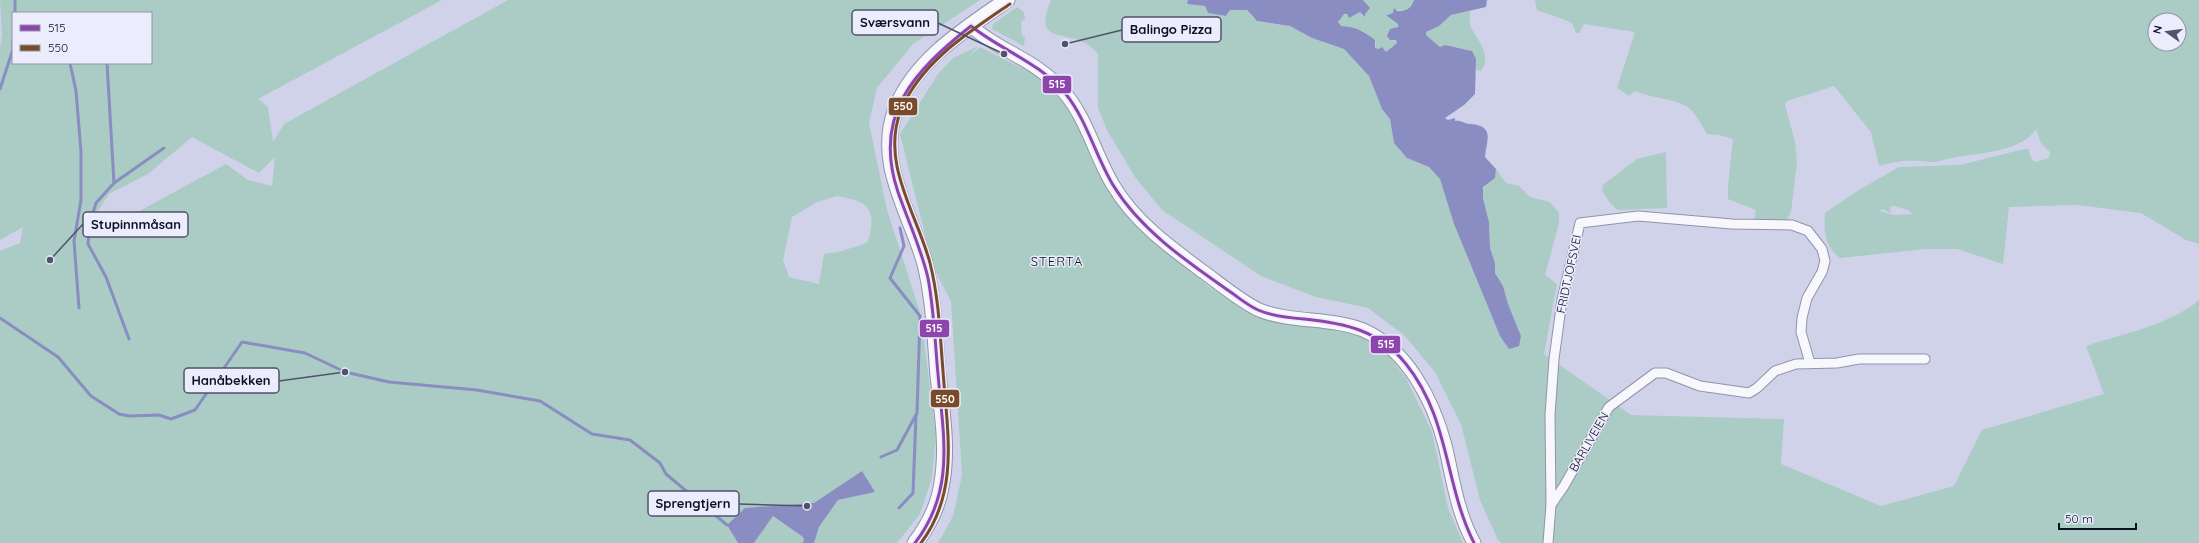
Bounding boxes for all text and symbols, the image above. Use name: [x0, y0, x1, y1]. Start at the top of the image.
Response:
callout: Sværsvann: [852, 10, 938, 35]
legend: [12, 12, 152, 64]
north arrow: [2147, 12, 2187, 52]
text: Sværsvann: [860, 14, 930, 30]
callout: Balingo Pizza: [1122, 17, 1221, 42]
text: 515: [48, 20, 66, 35]
text: Balingo Pizza: [1130, 21, 1212, 37]
text: N: [2150, 24, 2165, 35]
text: 550: [48, 40, 68, 55]
line badge: 515: [1042, 75, 1072, 94]
text: 515: [1049, 77, 1065, 91]
line badge: 550: [888, 97, 918, 116]
text: 550: [893, 99, 913, 113]
callout: Stupinnmåsan: [83, 212, 188, 237]
text: Stupinnmåsan: [91, 216, 181, 232]
street label: FRIDTJOFSVEI: [1553, 233, 1584, 315]
district label: STERTA: [1031, 253, 1083, 269]
line badge: 515: [919, 319, 950, 338]
text: 515: [926, 321, 942, 335]
line badge: 515: [1370, 335, 1401, 354]
text: 515: [1378, 337, 1394, 351]
callout: Hanåbekken: [184, 368, 279, 393]
text: Hanåbekken: [191, 372, 271, 388]
line badge: 550: [930, 389, 960, 408]
text: 550: [935, 392, 955, 406]
street label: BARLIVEIEN: [1565, 409, 1612, 474]
callout: Sprengtjern: [648, 491, 739, 516]
text: Sprengtjern: [656, 495, 730, 511]
scale bar: [2059, 505, 2136, 531]
text: 50 m: [2065, 511, 2093, 526]

